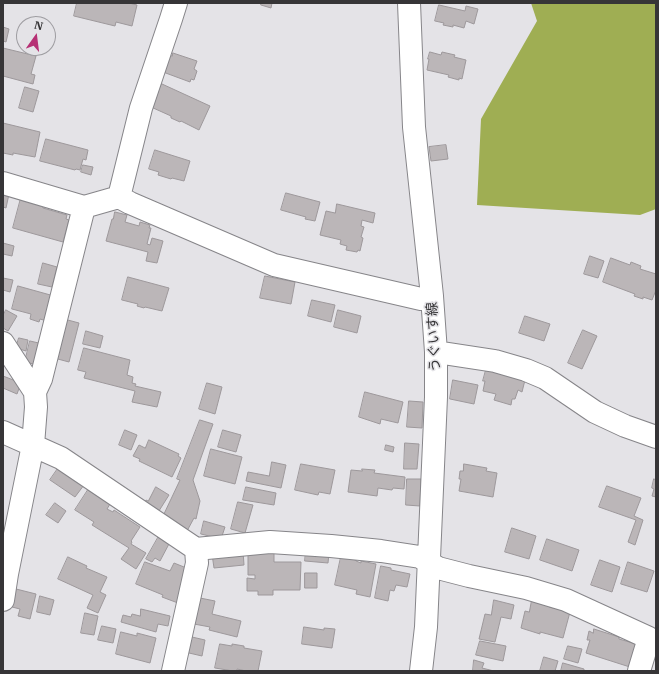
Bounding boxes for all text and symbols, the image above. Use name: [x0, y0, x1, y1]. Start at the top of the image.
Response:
north arrow: [16, 16, 56, 56]
text: N: [33, 17, 45, 33]
street label: うぐいす線: [424, 302, 444, 372]

